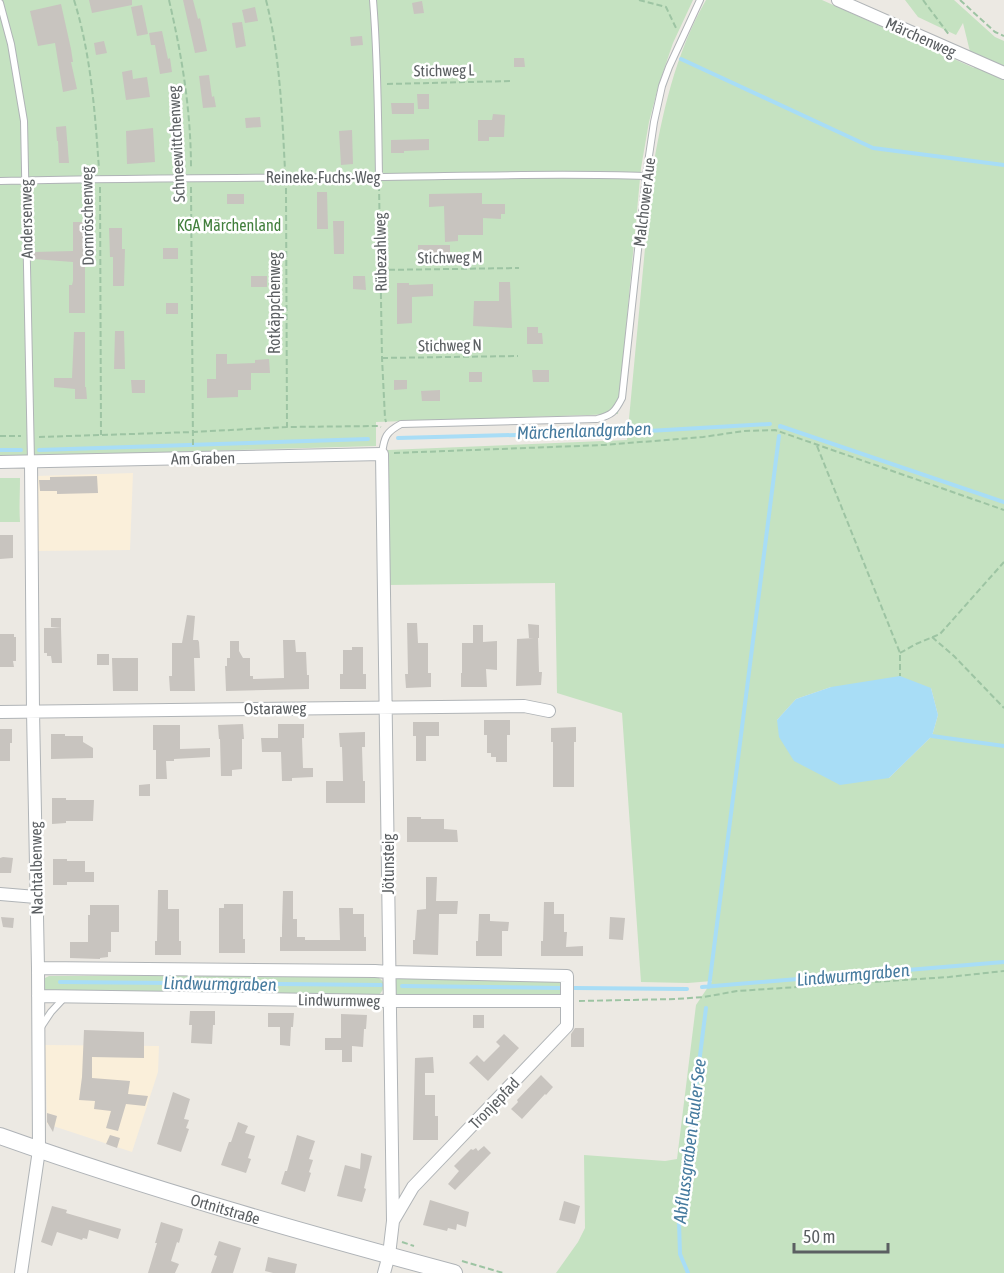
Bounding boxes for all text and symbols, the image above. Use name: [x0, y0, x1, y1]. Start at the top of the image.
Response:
street label: Märchenweg: [883, 14, 959, 61]
street label: Stichweg L: [414, 60, 475, 81]
street label: Schneewittchenweg: [164, 85, 189, 203]
street label: Malchower Aue: [630, 156, 658, 248]
street label: Dornröschenweg: [77, 166, 98, 266]
street label: Reineke-Fuchs-Weg: [266, 168, 380, 187]
street label: Andersenweg: [16, 179, 37, 259]
street label: Rübezahlweg: [370, 212, 391, 292]
park label: KGA Märchenland: [177, 216, 281, 234]
street label: Stichweg M: [417, 247, 483, 268]
street label: Rotkäppchenweg: [265, 252, 284, 354]
street label: Stichweg N: [418, 335, 482, 356]
water label: Märchenlandgraben: [516, 418, 652, 443]
street label: Am Graben: [171, 448, 235, 468]
street label: Ostaraweg: [244, 698, 306, 719]
street label: Nachtalbenweg: [26, 821, 47, 915]
street label: Jötunsteig: [379, 834, 398, 894]
water label: Lindwurmgraben: [796, 959, 910, 990]
water label: Lindwurmgraben: [163, 972, 277, 995]
street label: Lindwurmweg: [298, 990, 380, 1011]
water label: Abflussgraben Fauler See: [669, 1057, 710, 1226]
street label: Tronjepfad: [465, 1074, 523, 1133]
street label: Ortnitstraße: [189, 1190, 262, 1228]
scale bar: [794, 1216, 888, 1254]
text: 50 m: [803, 1226, 835, 1247]

